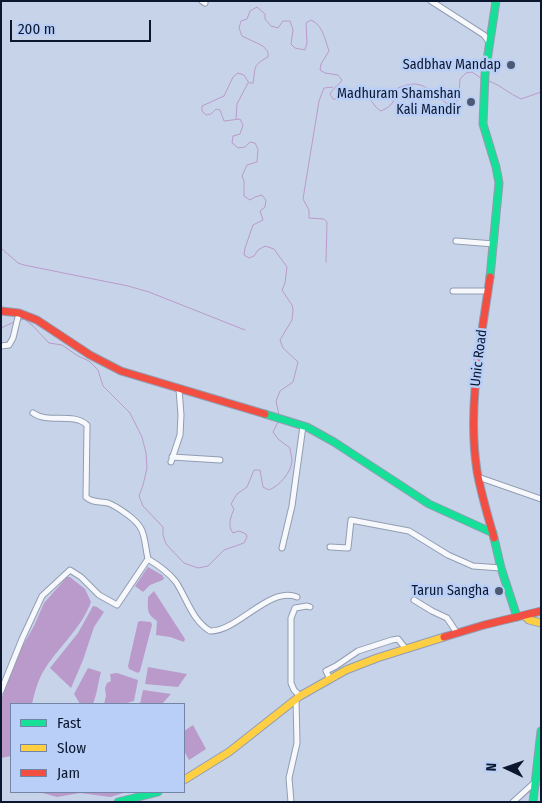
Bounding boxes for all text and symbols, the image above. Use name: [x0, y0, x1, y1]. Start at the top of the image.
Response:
scale bar: [12, 10, 154, 42]
text: 200 m: [18, 20, 55, 38]
place label: Sadbhav Mandap: [403, 57, 501, 73]
marker: Sadbhav Mandap: [505, 59, 517, 71]
place label: Madhuram Shamshan Kali Mandir: [337, 86, 461, 118]
marker: Madhuram Shamshan Kali Mandir: [465, 96, 477, 108]
street label: Unic Road: [467, 328, 491, 388]
place label: Tarun Sangha: [411, 583, 489, 599]
marker: Tarun Sangha: [493, 585, 505, 597]
legend: [10, 703, 185, 793]
text: Fast: [57, 714, 81, 732]
text: Slow: [57, 739, 86, 757]
north arrow: [482, 743, 532, 793]
text: N: [483, 763, 500, 772]
text: Jam: [57, 764, 80, 782]

